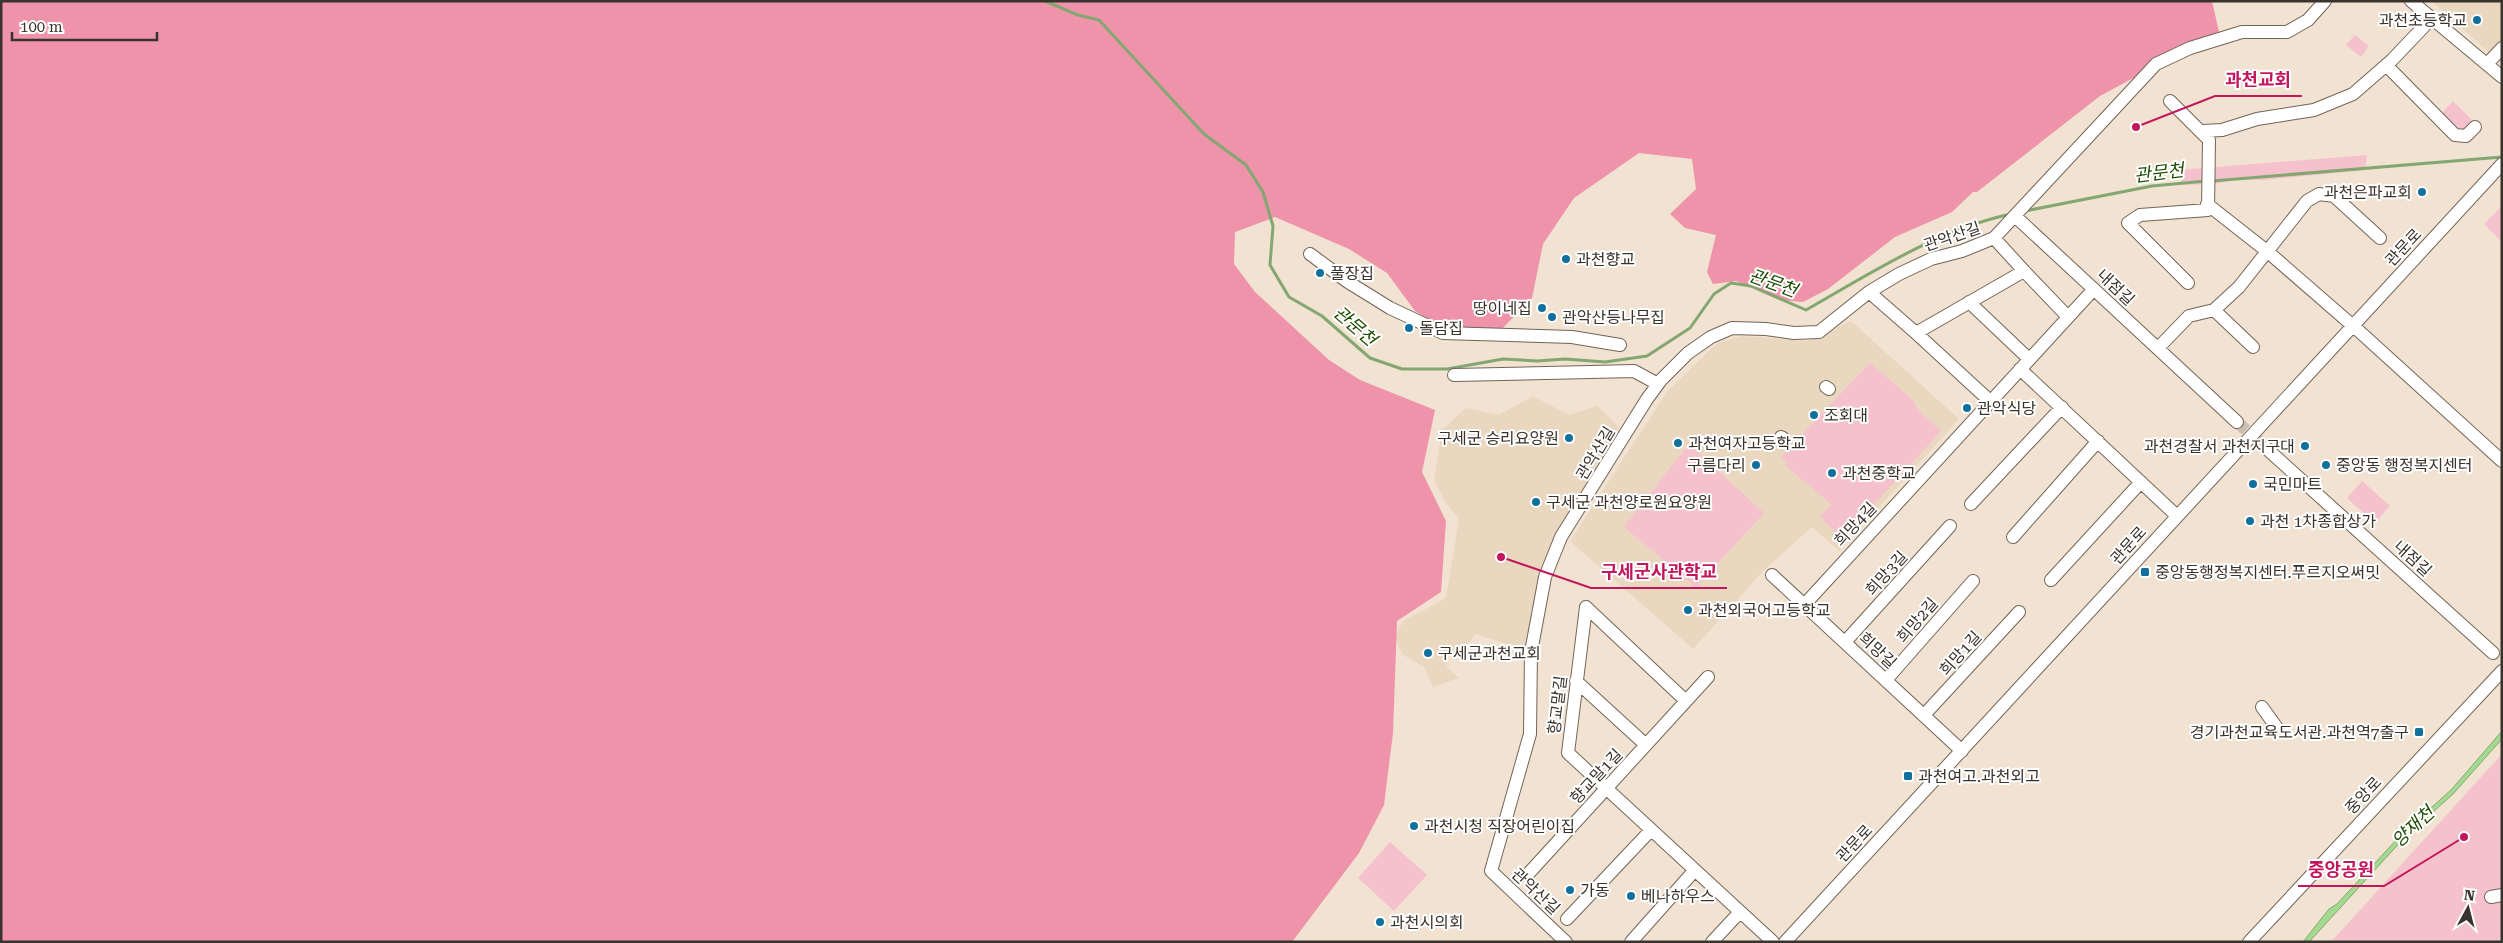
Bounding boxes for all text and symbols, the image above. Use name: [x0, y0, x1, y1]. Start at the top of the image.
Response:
scale bar: [12, 10, 158, 42]
place label: 과천초등학교: [2379, 11, 2467, 30]
marker: 과천초등학교: [2471, 14, 2483, 26]
text: 100 m: [20, 18, 63, 36]
callout: 과천교회: [2215, 63, 2302, 96]
text: 과천교회: [2225, 69, 2291, 90]
water label: 관문천: [2133, 159, 2187, 186]
place label: 과천은파교회: [2324, 183, 2412, 202]
marker: 과천은파교회: [2416, 186, 2428, 198]
street label: 관악산길: [1921, 218, 1983, 255]
street label: 관문로: [2381, 225, 2426, 270]
place label: 과천향교: [1576, 250, 1635, 269]
marker: 과천향교: [1560, 253, 1572, 265]
place label: 풀장집: [1330, 264, 1374, 283]
water label: 관문천: [1746, 264, 1802, 302]
street label: 내점길: [2093, 265, 2138, 309]
marker: 풀장집: [1314, 267, 1326, 279]
place label: 땅이네집: [1473, 299, 1532, 318]
water label: 관문천: [1330, 301, 1383, 351]
marker: 땅이네집: [1536, 302, 1548, 314]
place label: 관악산등나무집: [1562, 308, 1665, 327]
marker: 관악산등나무집: [1546, 311, 1558, 323]
place label: 돌담집: [1419, 319, 1463, 338]
marker: 돌담집: [1403, 322, 1415, 334]
place label: 관악식당: [1977, 399, 2036, 418]
marker: 관악식당: [1961, 402, 1973, 414]
place label: 조회대: [1824, 406, 1868, 425]
marker: 조회대: [1808, 409, 1820, 421]
street label: 관악산길: [1572, 423, 1619, 483]
place label: 구세군 승리요양원: [1437, 429, 1559, 448]
marker: 구세군 승리요양원: [1563, 432, 1575, 444]
place label: 과천여자고등학교: [1688, 434, 1806, 453]
marker: 과천여자고등학교: [1672, 437, 1684, 449]
place label: 과천경찰서 과천지구대: [2144, 437, 2295, 456]
marker: 과천경찰서 과천지구대: [2299, 440, 2311, 452]
place label: 구름다리: [1687, 456, 1746, 475]
place label: 중앙동 행정복지센터: [2336, 456, 2473, 475]
marker: 구름다리: [1750, 459, 1762, 471]
marker: 중앙동 행정복지센터: [2320, 459, 2332, 471]
place label: 과천중학교: [1842, 464, 1916, 483]
marker: 과천중학교: [1826, 467, 1838, 479]
place label: 국민마트: [2263, 475, 2322, 494]
marker: 국민마트: [2247, 478, 2259, 490]
place label: 구세군 과천양로원요양원: [1546, 493, 1712, 512]
marker: 구세군 과천양로원요양원: [1530, 496, 1542, 508]
street label: 희망4길: [1830, 498, 1880, 550]
place label: 과천 1차종합상가: [2260, 512, 2376, 531]
marker: 과천 1차종합상가: [2244, 515, 2256, 527]
street label: 관문로: [2107, 522, 2150, 568]
street label: 내점길: [2390, 537, 2435, 580]
street label: 희망3길: [1862, 547, 1911, 599]
callout: 구세군사관학교: [1591, 555, 1727, 588]
text: 구세군사관학교: [1601, 561, 1717, 582]
place label: 중앙동행정복지센터.푸르지오써밋: [2155, 563, 2380, 582]
marker: 중앙동행정복지센터.푸르지오써밋: [2139, 566, 2151, 578]
street label: 희망2길: [1893, 594, 1942, 647]
place label: 과천외국어고등학교: [1698, 601, 1830, 620]
marker: 과천외국어고등학교: [1682, 604, 1694, 616]
street label: 희망1길: [1936, 627, 1985, 679]
street label: 희망길: [1855, 628, 1900, 672]
place label: 구세군과천교회: [1438, 644, 1541, 663]
marker: 구세군과천교회: [1422, 647, 1434, 659]
street label: 향교말길: [1544, 675, 1571, 735]
place label: 경기과천교육도서관.과천역7출구: [2190, 723, 2409, 742]
marker: 경기과천교육도서관.과천역7출구: [2413, 726, 2425, 738]
street label: 향교말1길: [1566, 745, 1626, 808]
place label: 과천여고.과천외고: [1918, 767, 2040, 786]
marker: 과천여고.과천외고: [1902, 770, 1914, 782]
street label: 중앙로: [2341, 773, 2386, 818]
water label: 양재천: [2387, 800, 2440, 851]
place label: 과천시청 직장어린이집: [1424, 817, 1575, 836]
marker: 과천시청 직장어린이집: [1408, 820, 1420, 832]
street label: 관문로: [1832, 821, 1877, 866]
callout: 중앙공원: [2298, 853, 2384, 886]
text: 중앙공원: [2308, 859, 2374, 880]
street label: 관악산길: [1508, 864, 1564, 918]
place label: 가동: [1580, 881, 1610, 900]
north arrow: [2443, 883, 2493, 933]
marker: 가동: [1564, 884, 1576, 896]
text: N: [2463, 886, 2476, 904]
place label: 베나하우스: [1641, 887, 1715, 906]
marker: 베나하우스: [1625, 890, 1637, 902]
place label: 과천시의회: [1390, 913, 1464, 932]
marker: 과천시의회: [1374, 916, 1386, 928]

